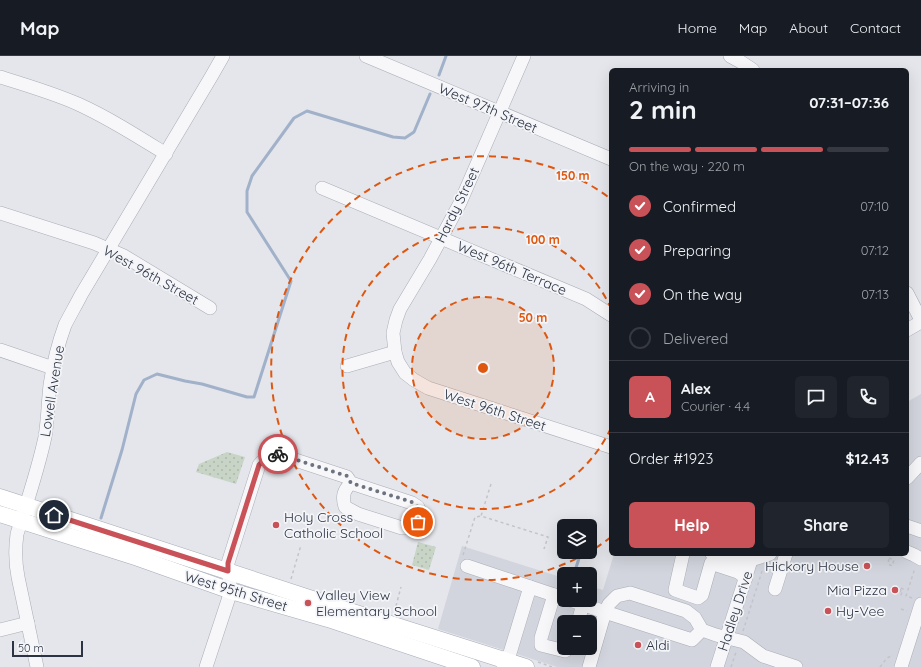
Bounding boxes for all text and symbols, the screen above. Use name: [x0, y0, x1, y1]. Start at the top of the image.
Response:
text: Map: [20, 16, 59, 40]
text: Home: [678, 19, 717, 37]
text: Map: [739, 19, 767, 37]
text: About: [789, 19, 828, 37]
text: Contact: [850, 19, 901, 37]
street label: West 97th Street: [436, 79, 540, 137]
text: Arriving in: [629, 79, 689, 95]
text: 2 min: [629, 93, 697, 126]
text: 07:31–07:36: [809, 93, 889, 112]
text: On the way · 220 m: [629, 158, 745, 174]
street label: Hardy Street: [431, 164, 483, 246]
text: 150 m: [556, 168, 590, 183]
icon: check: [629, 195, 651, 217]
text: Confirmed: [663, 197, 736, 216]
text: 07:10: [860, 198, 889, 214]
text: 100 m: [526, 232, 560, 247]
street label: West 96th Terrace: [455, 237, 570, 299]
icon: check: [629, 239, 651, 261]
street label: West 96th Street: [100, 241, 202, 309]
text: Preparing: [663, 241, 731, 260]
text: 07:12: [861, 242, 889, 258]
icon: check: [629, 283, 651, 305]
text: On the way: [663, 285, 742, 304]
text: 07:13: [861, 286, 889, 302]
text: 50 m: [519, 310, 547, 325]
text: Delivered: [663, 329, 728, 348]
street label: Lowell Avenue: [36, 344, 68, 438]
centre of rings: [476, 361, 490, 375]
button: chat: [795, 376, 837, 418]
button: phone: [847, 376, 889, 418]
text: Alex: [681, 379, 711, 398]
street label: West 96th Street: [442, 385, 549, 435]
text: A: [645, 387, 655, 406]
text: Courier · 4.4: [681, 398, 750, 414]
courier: [258, 434, 298, 474]
icon: bike: [267, 443, 289, 465]
text: Order #1923: [629, 449, 713, 468]
text: $12.43: [846, 449, 889, 468]
pin: [37, 498, 71, 532]
button: Help: [629, 502, 755, 548]
button: Share: [763, 502, 889, 548]
icon: home: [43, 504, 65, 526]
pin: [401, 505, 435, 539]
place label: Holy Cross Catholic School: [284, 508, 383, 542]
icon: bag: [407, 511, 429, 533]
map controls: [557, 519, 597, 655]
button: layers: [557, 519, 597, 559]
marker: Holy Cross Catholic School: [271, 520, 281, 530]
place label: Hickory House: [765, 557, 859, 575]
marker: Hickory House: [862, 561, 872, 571]
street label: West 95th Street: [182, 567, 290, 615]
button: +: [557, 567, 597, 607]
street label: Hadley Drive: [714, 568, 756, 653]
place label: Mia Pizza: [827, 581, 887, 599]
marker: Mia Pizza: [890, 585, 900, 595]
place label: Valley View Elementary School: [316, 586, 437, 620]
marker: Valley View Elementary School: [303, 598, 313, 608]
place label: Hy-Vee: [836, 602, 884, 620]
marker: Hy-Vee: [823, 606, 833, 616]
button: −: [557, 615, 597, 655]
place label: Aldi: [646, 636, 670, 654]
scale bar: [12, 639, 83, 658]
marker: Aldi: [633, 640, 643, 650]
text: 50 m: [18, 641, 44, 655]

